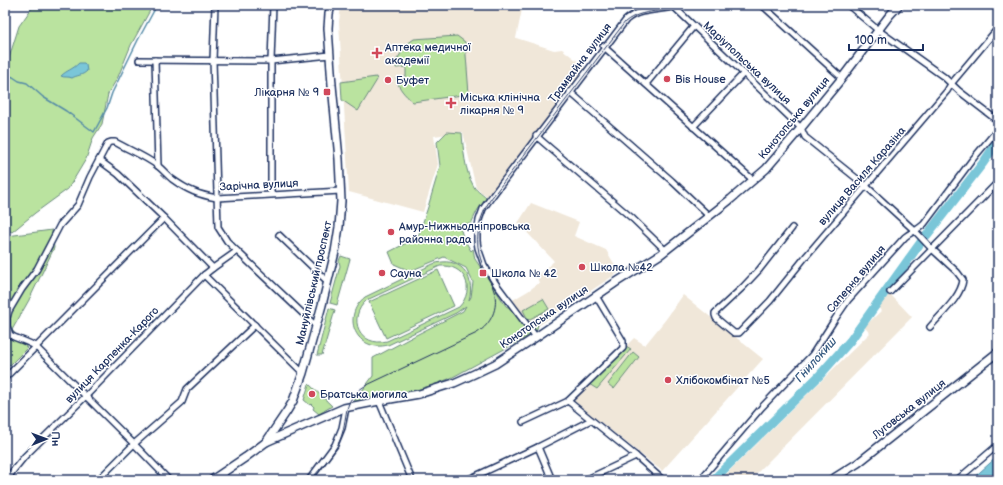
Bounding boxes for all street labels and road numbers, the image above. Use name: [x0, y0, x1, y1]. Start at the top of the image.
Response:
street label: Маріупольська вулиця: [700, 19, 794, 107]
street label: Трамвайна вулиця: [546, 21, 614, 105]
street label: Конотопська вулиця: [756, 74, 832, 162]
street label: вулиця Василя Каразіна: [816, 124, 909, 228]
street label: Зарічна вулиця: [219, 176, 299, 194]
street label: Мануйлівський проспект: [293, 220, 335, 346]
street label: Саперна вулиця: [824, 243, 888, 315]
street label: Конотопська вулиця: [498, 283, 590, 351]
street label: вулиця Карпенка-Карого: [63, 304, 162, 406]
street label: Луговська вулиця: [869, 376, 948, 442]

